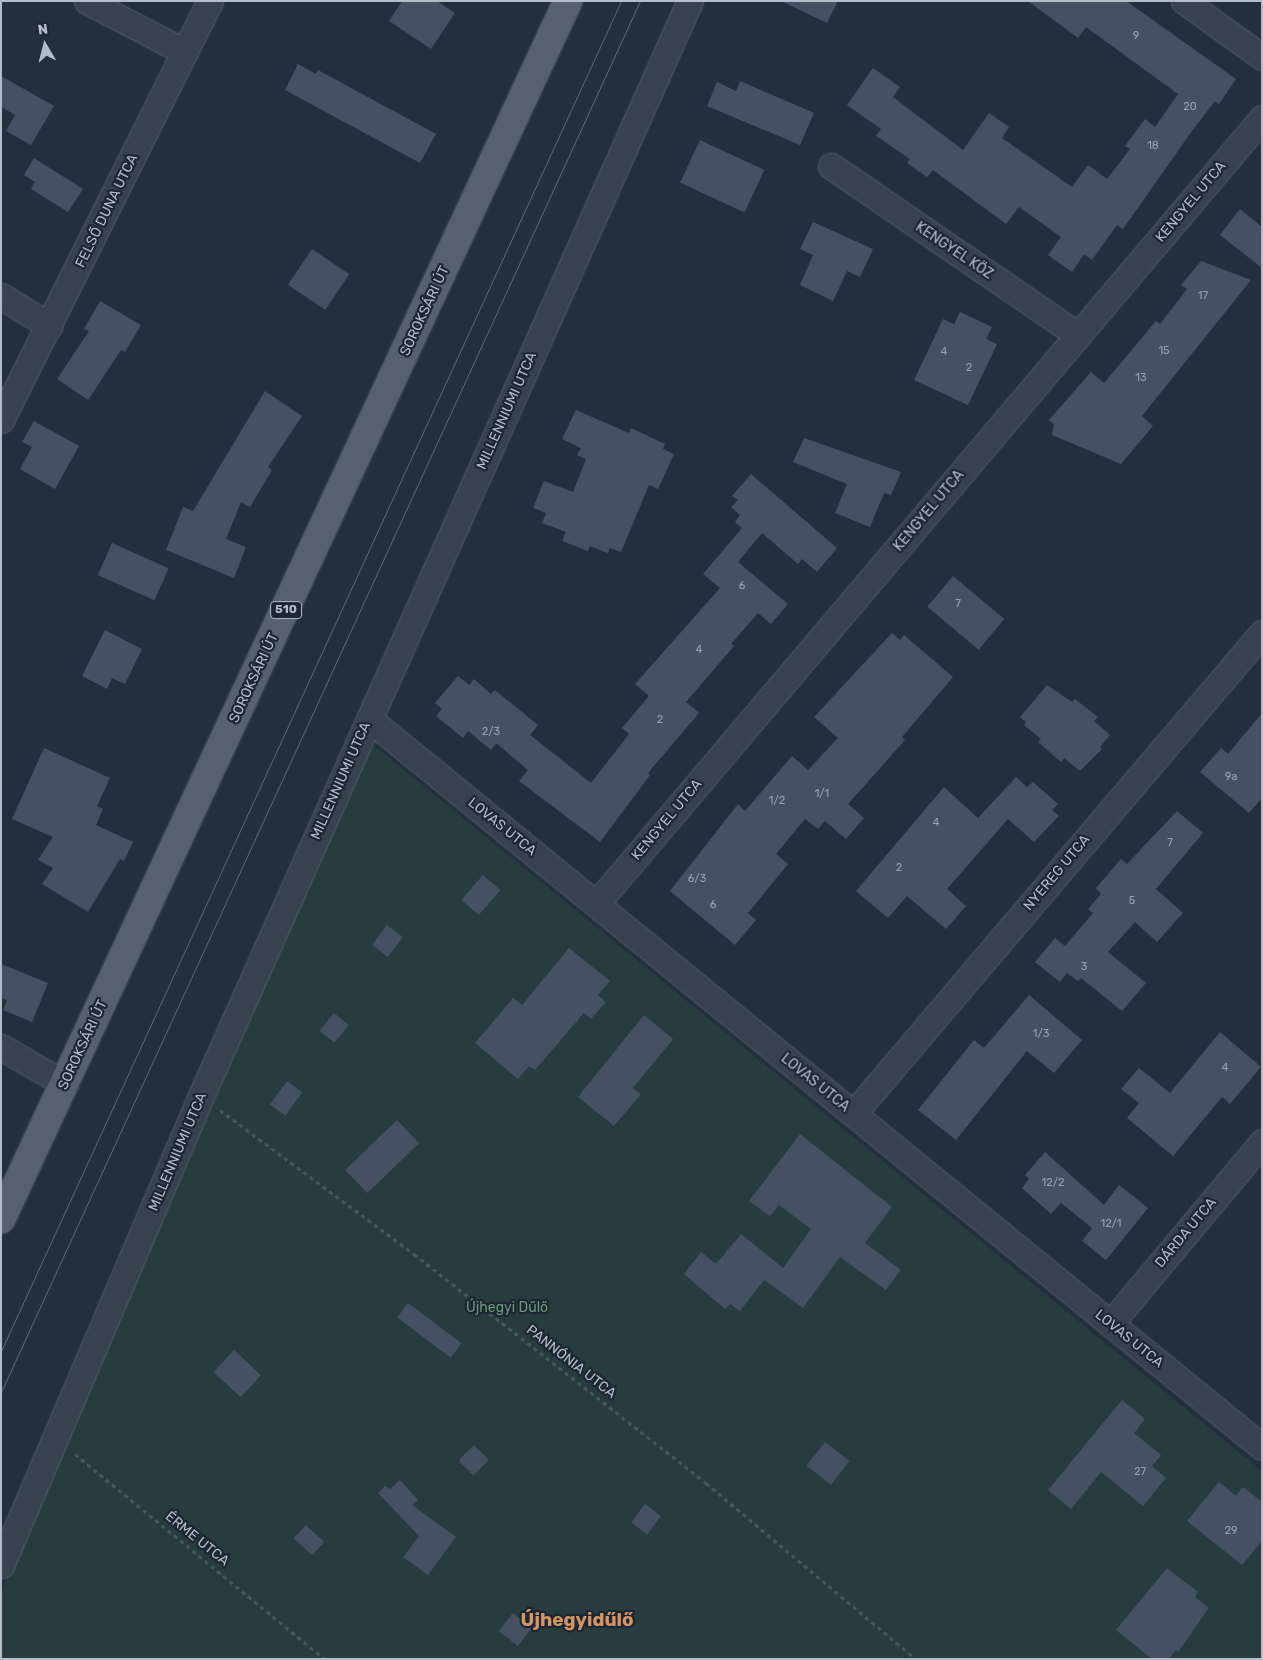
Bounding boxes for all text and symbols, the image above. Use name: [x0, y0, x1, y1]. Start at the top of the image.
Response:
north arrow: [20, 20, 70, 70]
text: N: [37, 21, 49, 39]
house number: 9: [1133, 29, 1139, 43]
house number: 20: [1183, 100, 1197, 114]
house number: 18: [1147, 139, 1159, 153]
street label: FELSŐ DUNA UTCA: [72, 151, 142, 271]
street label: KENGYEL UTCA: [1152, 158, 1230, 246]
street label: KENGYEL KÖZ: [912, 219, 996, 283]
street label: SOROKSÁRI ÚT: [397, 263, 453, 359]
house number: 17: [1198, 289, 1208, 303]
house number: 15: [1158, 344, 1170, 358]
house number: 4: [941, 345, 947, 359]
street label: MILLENNIUMI UTCA: [474, 350, 540, 472]
house number: 2: [966, 361, 972, 375]
house number: 13: [1135, 371, 1147, 385]
street label: KENGYEL UTCA: [890, 467, 968, 555]
house number: 6: [739, 579, 745, 593]
house number: 7: [955, 597, 961, 611]
road number: 510: [270, 600, 302, 620]
street label: SOROKSÁRI ÚT: [226, 630, 282, 726]
house number: 4: [696, 643, 702, 657]
house number: 2: [657, 713, 663, 727]
street label: MILLENNIUMI UTCA: [308, 720, 374, 842]
house number: 2/3: [482, 725, 500, 739]
house number: 9a: [1225, 770, 1237, 784]
street label: KENGYEL UTCA: [628, 776, 706, 864]
house number: 1/1: [815, 787, 829, 801]
street label: LOVAS UTCA: [464, 794, 540, 860]
house number: 1/2: [769, 794, 785, 808]
house number: 4: [933, 816, 939, 830]
street label: NYEREG UTCA: [1020, 832, 1094, 914]
house number: 7: [1167, 836, 1173, 850]
house number: 2: [896, 861, 902, 875]
house number: 6/3: [688, 872, 706, 886]
house number: 5: [1129, 894, 1135, 908]
house number: 6: [710, 898, 716, 912]
house number: 3: [1081, 960, 1087, 974]
street label: SOROKSÁRI ÚT: [55, 997, 111, 1093]
house number: 1/3: [1033, 1027, 1049, 1041]
street label: LOVAS UTCA: [777, 1050, 853, 1116]
house number: 4: [1222, 1061, 1228, 1075]
street label: MILLENNIUMI UTCA: [145, 1090, 211, 1214]
house number: 12/2: [1042, 1176, 1064, 1190]
street label: DÁRDA UTCA: [1152, 1194, 1220, 1272]
house number: 12/1: [1100, 1217, 1122, 1231]
park label: Újhegyi Dűlő: [466, 1300, 548, 1316]
street label: LOVAS UTCA: [1091, 1306, 1167, 1372]
street label: PANNÓNIA UTCA: [523, 1322, 619, 1402]
house number: 27: [1134, 1465, 1146, 1479]
street label: ÉRME UTCA: [162, 1508, 232, 1570]
house number: 29: [1225, 1524, 1237, 1538]
district label: Újhegyidűlő: [520, 1609, 634, 1631]

